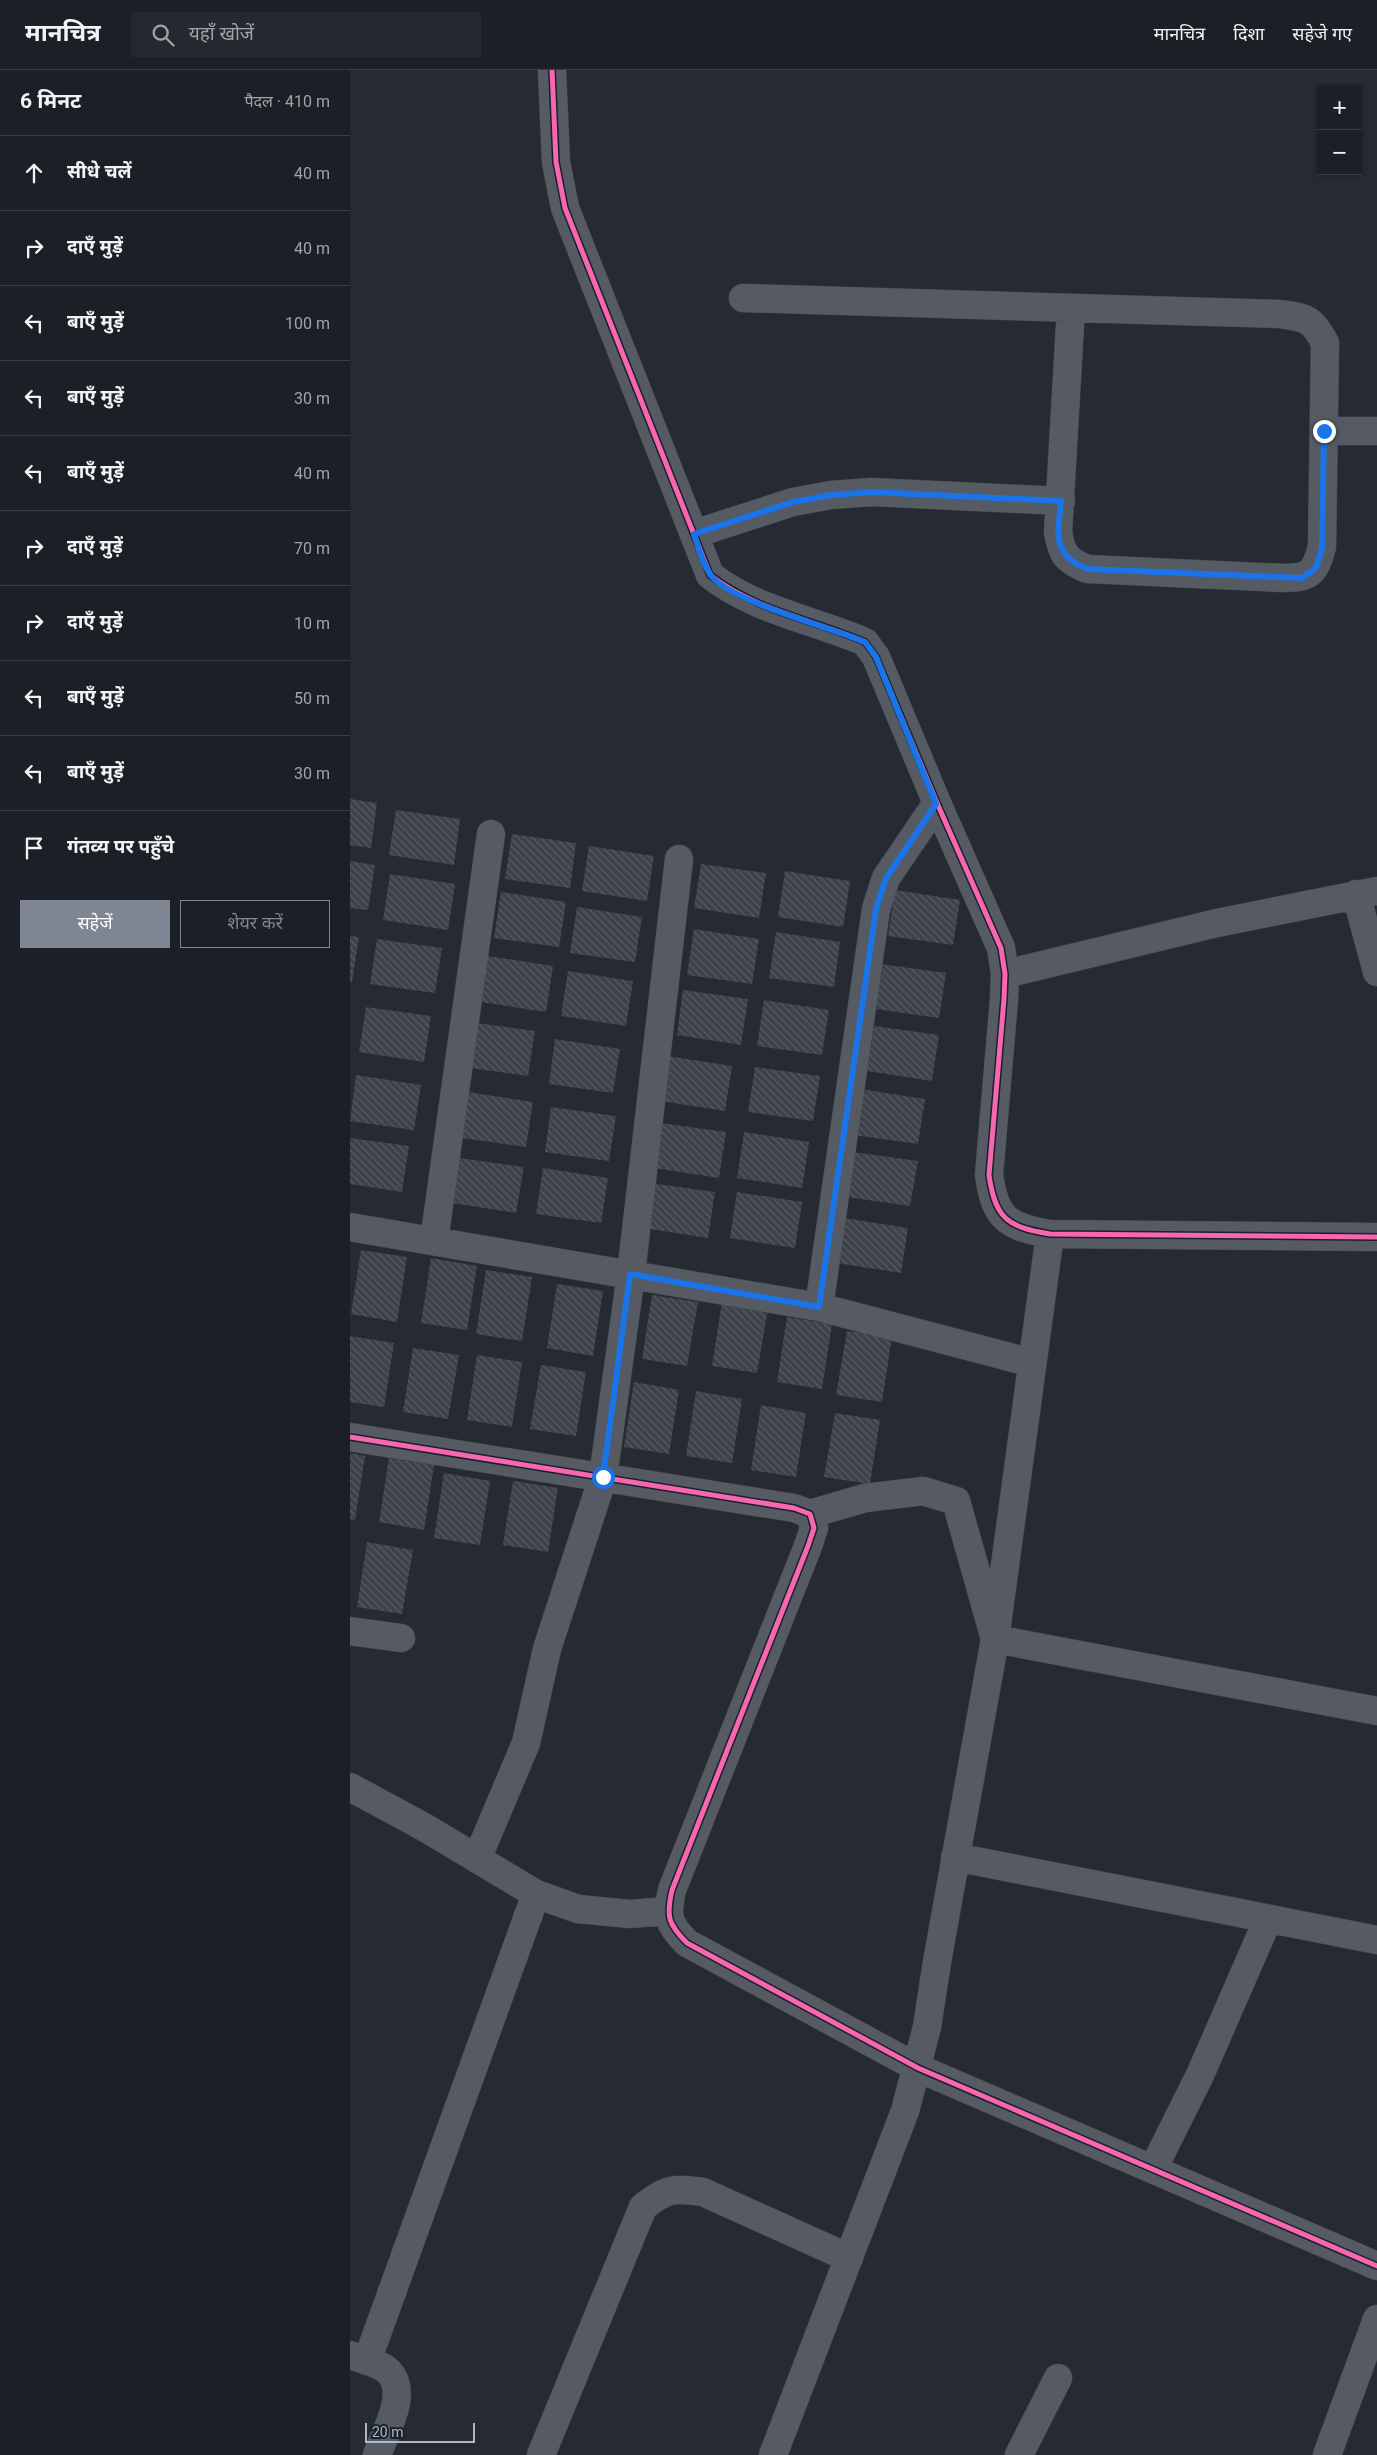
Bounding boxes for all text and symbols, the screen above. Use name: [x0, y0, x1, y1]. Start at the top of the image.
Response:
search box: [131, 12, 481, 57]
text: मानचित्र: [25, 19, 101, 47]
icon: search: [149, 21, 177, 49]
text: यहाँ खोजें: [189, 22, 254, 45]
text: मानचित्र: [1154, 23, 1205, 44]
text: दिशा: [1233, 23, 1264, 44]
text: सहेजे गए: [1292, 23, 1352, 44]
map controls: [1317, 85, 1362, 175]
button: +: [1317, 85, 1362, 130]
text: 6 मिनट: [20, 89, 81, 113]
text: पैदल · 410 m: [244, 92, 330, 111]
button: −: [1317, 130, 1362, 175]
icon: ahead: [20, 159, 48, 187]
text: सीधे चलें: [67, 160, 132, 183]
text: 40 m: [294, 164, 330, 183]
icon: right: [20, 234, 48, 262]
text: दाएँ मुड़ें: [67, 235, 123, 258]
text: 40 m: [294, 239, 330, 258]
icon: left: [20, 309, 48, 337]
text: बाएँ मुड़ें: [67, 310, 124, 333]
text: 100 m: [285, 314, 330, 333]
icon: left: [20, 384, 48, 412]
text: बाएँ मुड़ें: [67, 385, 124, 408]
text: 30 m: [294, 389, 330, 408]
route end: [1313, 420, 1336, 443]
icon: left: [20, 459, 48, 487]
text: बाएँ मुड़ें: [67, 460, 124, 483]
text: 40 m: [294, 464, 330, 483]
icon: right: [20, 534, 48, 562]
text: दाएँ मुड़ें: [67, 535, 123, 558]
text: 70 m: [294, 539, 330, 558]
icon: right: [20, 609, 48, 637]
text: दाएँ मुड़ें: [67, 610, 123, 633]
text: 10 m: [294, 614, 330, 633]
icon: left: [20, 684, 48, 712]
text: बाएँ मुड़ें: [67, 685, 124, 708]
text: 50 m: [294, 689, 330, 708]
icon: left: [20, 759, 48, 787]
text: बाएँ मुड़ें: [67, 760, 124, 783]
text: 30 m: [294, 764, 330, 783]
icon: arrive: [20, 834, 48, 862]
text: गंतव्य पर पहुँचे: [67, 835, 174, 858]
button: सहेजें: [20, 900, 170, 948]
button: शेयर करें: [180, 900, 330, 948]
route start: [592, 1466, 615, 1489]
scale bar: [365, 2420, 475, 2443]
text: 20 m: [372, 2424, 404, 2440]

